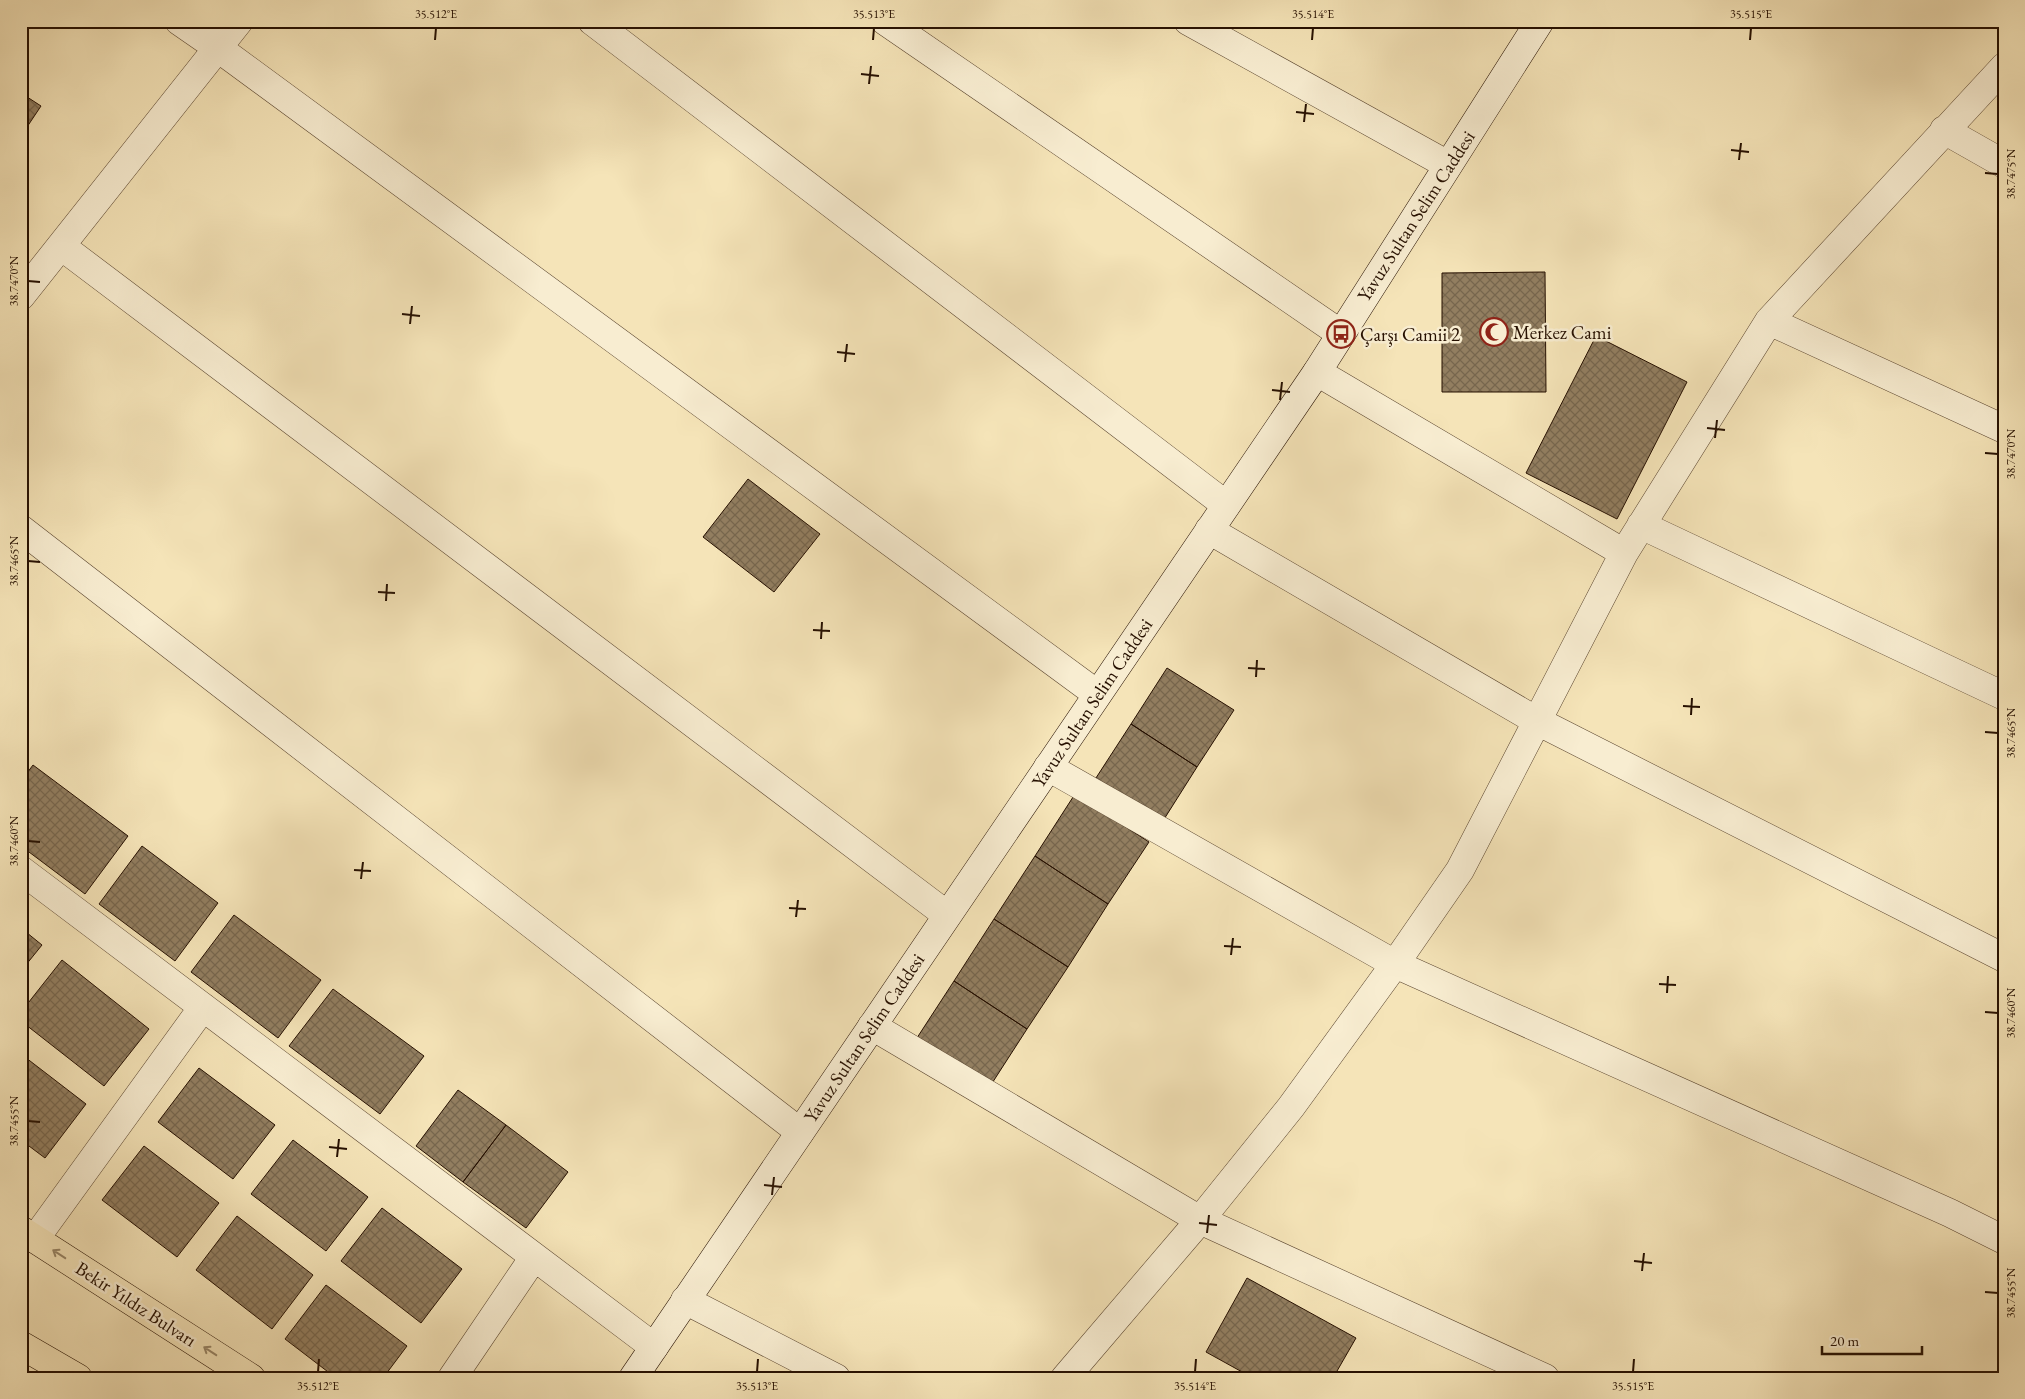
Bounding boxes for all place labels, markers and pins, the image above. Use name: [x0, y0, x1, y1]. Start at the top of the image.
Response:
mosque icon: Merkez Cami: [1479, 317, 1509, 347]
bus stop icon: Çarşı Camii 2: [1326, 319, 1356, 349]
place label: Merkez Cami: [1513, 320, 1612, 345]
place label: Çarşı Camii 2: [1360, 322, 1460, 347]

